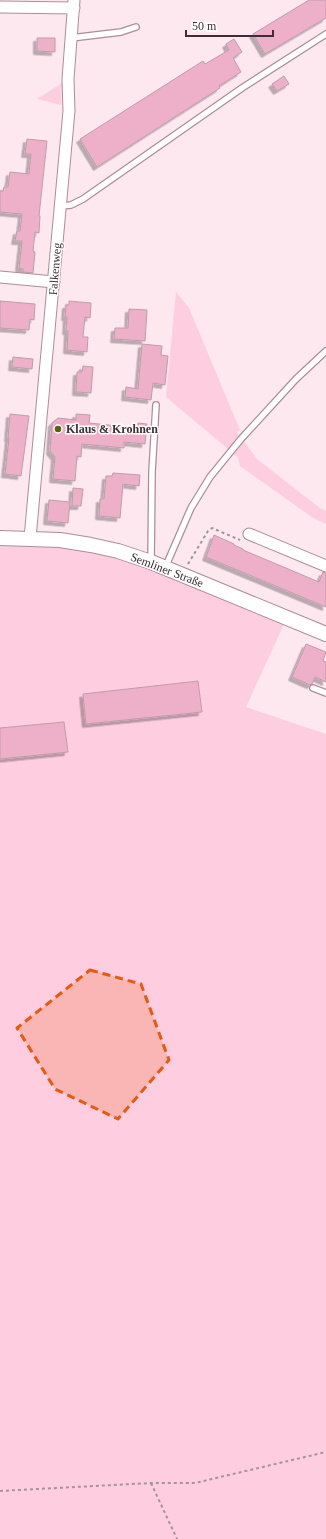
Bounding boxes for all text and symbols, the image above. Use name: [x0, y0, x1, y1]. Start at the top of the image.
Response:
scale bar: [186, 12, 273, 38]
text: 50 m: [192, 19, 217, 33]
street label: Falkenweg: [46, 242, 64, 296]
place label: Klaus & Krohnen: [66, 422, 158, 436]
marker: Klaus & Krohnen: [53, 424, 63, 434]
street label: Semliner Straße: [129, 550, 205, 590]

